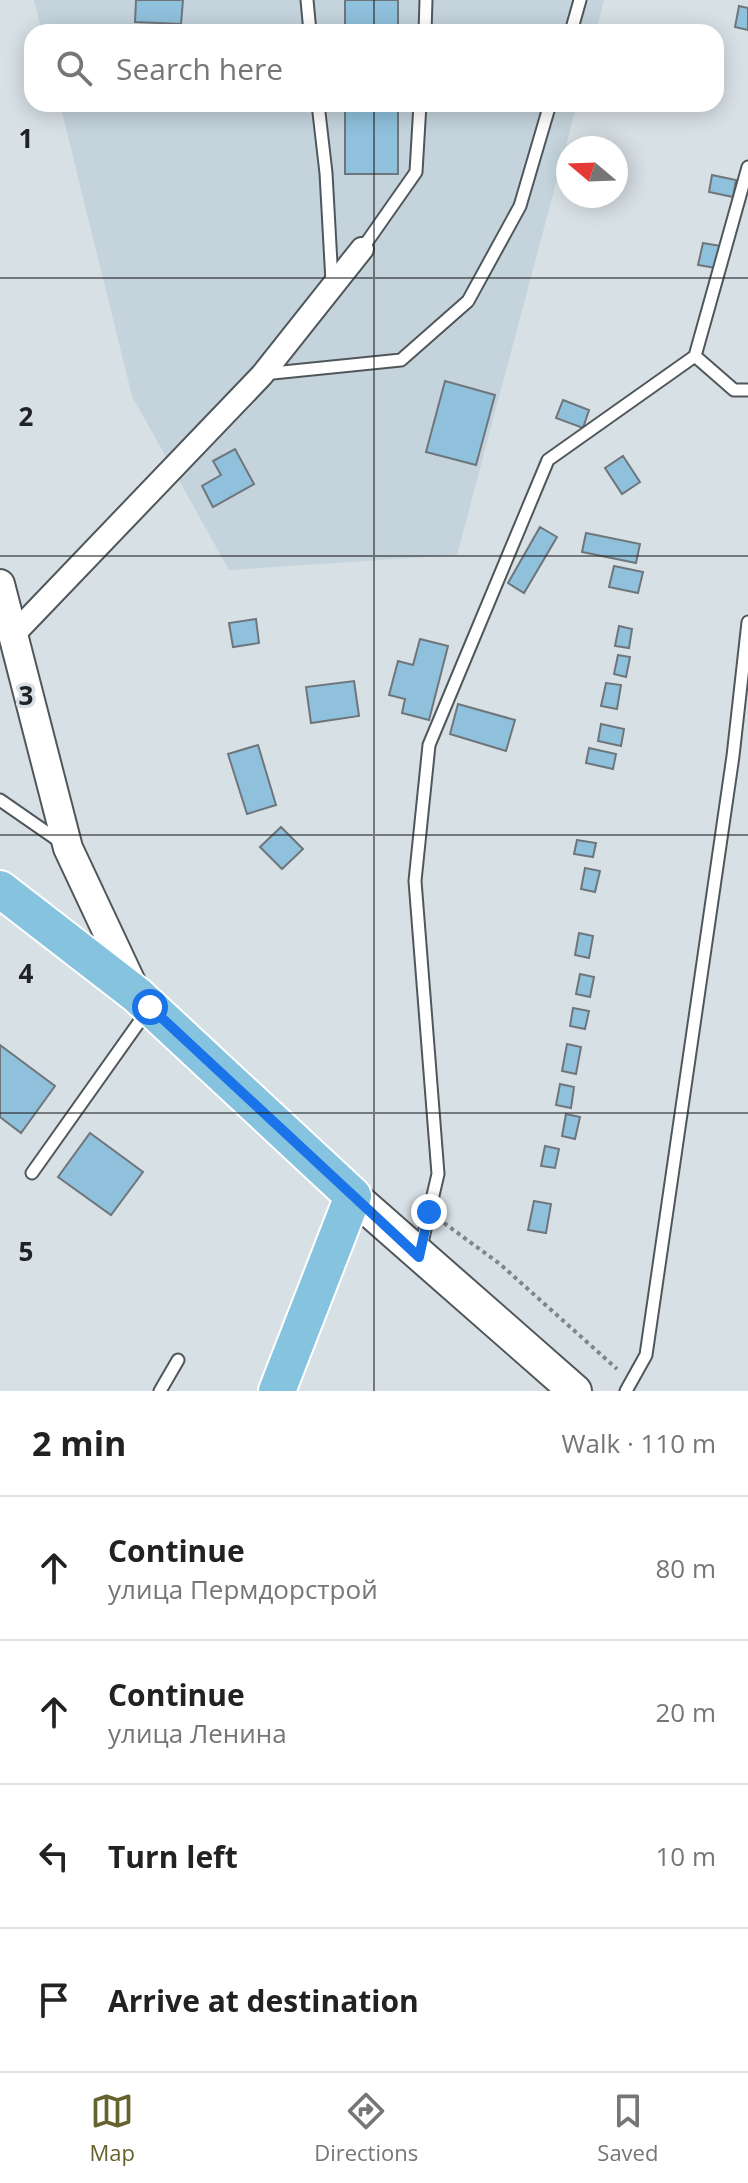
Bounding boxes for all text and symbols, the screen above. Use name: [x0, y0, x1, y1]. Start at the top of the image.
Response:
search box: [24, 24, 724, 112]
icon: search: [52, 46, 96, 90]
text: Search here: [116, 48, 283, 89]
text: 1: [19, 120, 33, 156]
north arrow: [556, 136, 628, 208]
text: 2: [19, 398, 34, 434]
text: 3: [19, 677, 33, 713]
text: 4: [19, 955, 34, 991]
route start: [132, 989, 168, 1025]
route end: [411, 1194, 447, 1230]
text: 5: [19, 1233, 33, 1269]
text: 2 min: [32, 1420, 126, 1466]
text: Walk · 110 m: [562, 1425, 716, 1461]
text: Continue: [108, 1530, 245, 1571]
icon: ahead: [32, 1546, 76, 1590]
text: 80 m: [655, 1550, 716, 1586]
text: улица Пермдорстрой: [108, 1571, 378, 1607]
text: Continue: [108, 1674, 245, 1715]
icon: ahead: [32, 1690, 76, 1734]
text: 20 m: [655, 1694, 716, 1730]
text: улица Ленина: [108, 1715, 287, 1751]
icon: left: [32, 1834, 76, 1878]
text: Turn left: [108, 1836, 238, 1877]
text: 10 m: [655, 1838, 716, 1874]
icon: arrive: [32, 1978, 76, 2022]
text: Arrive at destination: [108, 1980, 419, 2021]
tab: Map: [90, 2089, 135, 2167]
tab: Directions: [314, 2089, 418, 2167]
tab: Saved: [597, 2089, 658, 2167]

